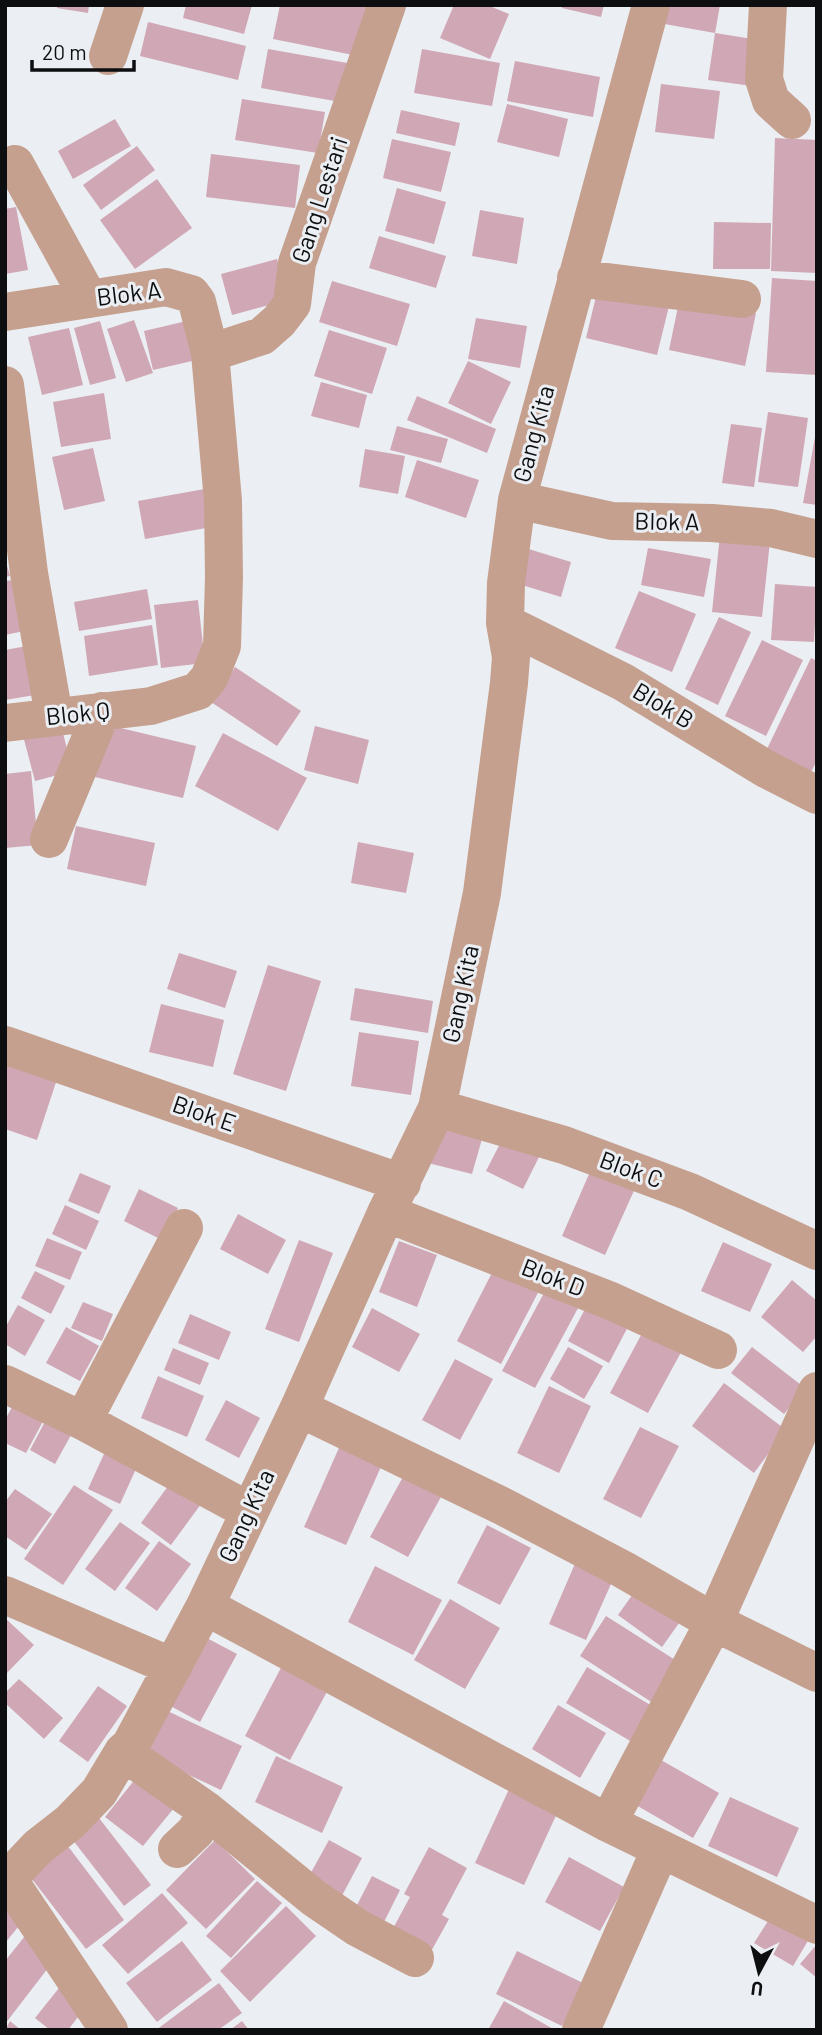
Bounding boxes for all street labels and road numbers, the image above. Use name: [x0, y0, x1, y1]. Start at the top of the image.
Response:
street label: Gang Lestari: [285, 133, 353, 266]
street label: Blok A: [95, 274, 163, 311]
street label: Gang Kita: [506, 382, 559, 485]
street label: Blok A: [634, 505, 700, 536]
street label: Blok B: [628, 675, 699, 734]
street label: Blok Q: [44, 695, 111, 730]
street label: Gang Kita: [435, 942, 484, 1045]
street label: Blok E: [169, 1088, 240, 1137]
street label: Blok C: [596, 1144, 667, 1193]
street label: Blok D: [518, 1251, 589, 1302]
street label: Gang Kita: [212, 1464, 280, 1566]

